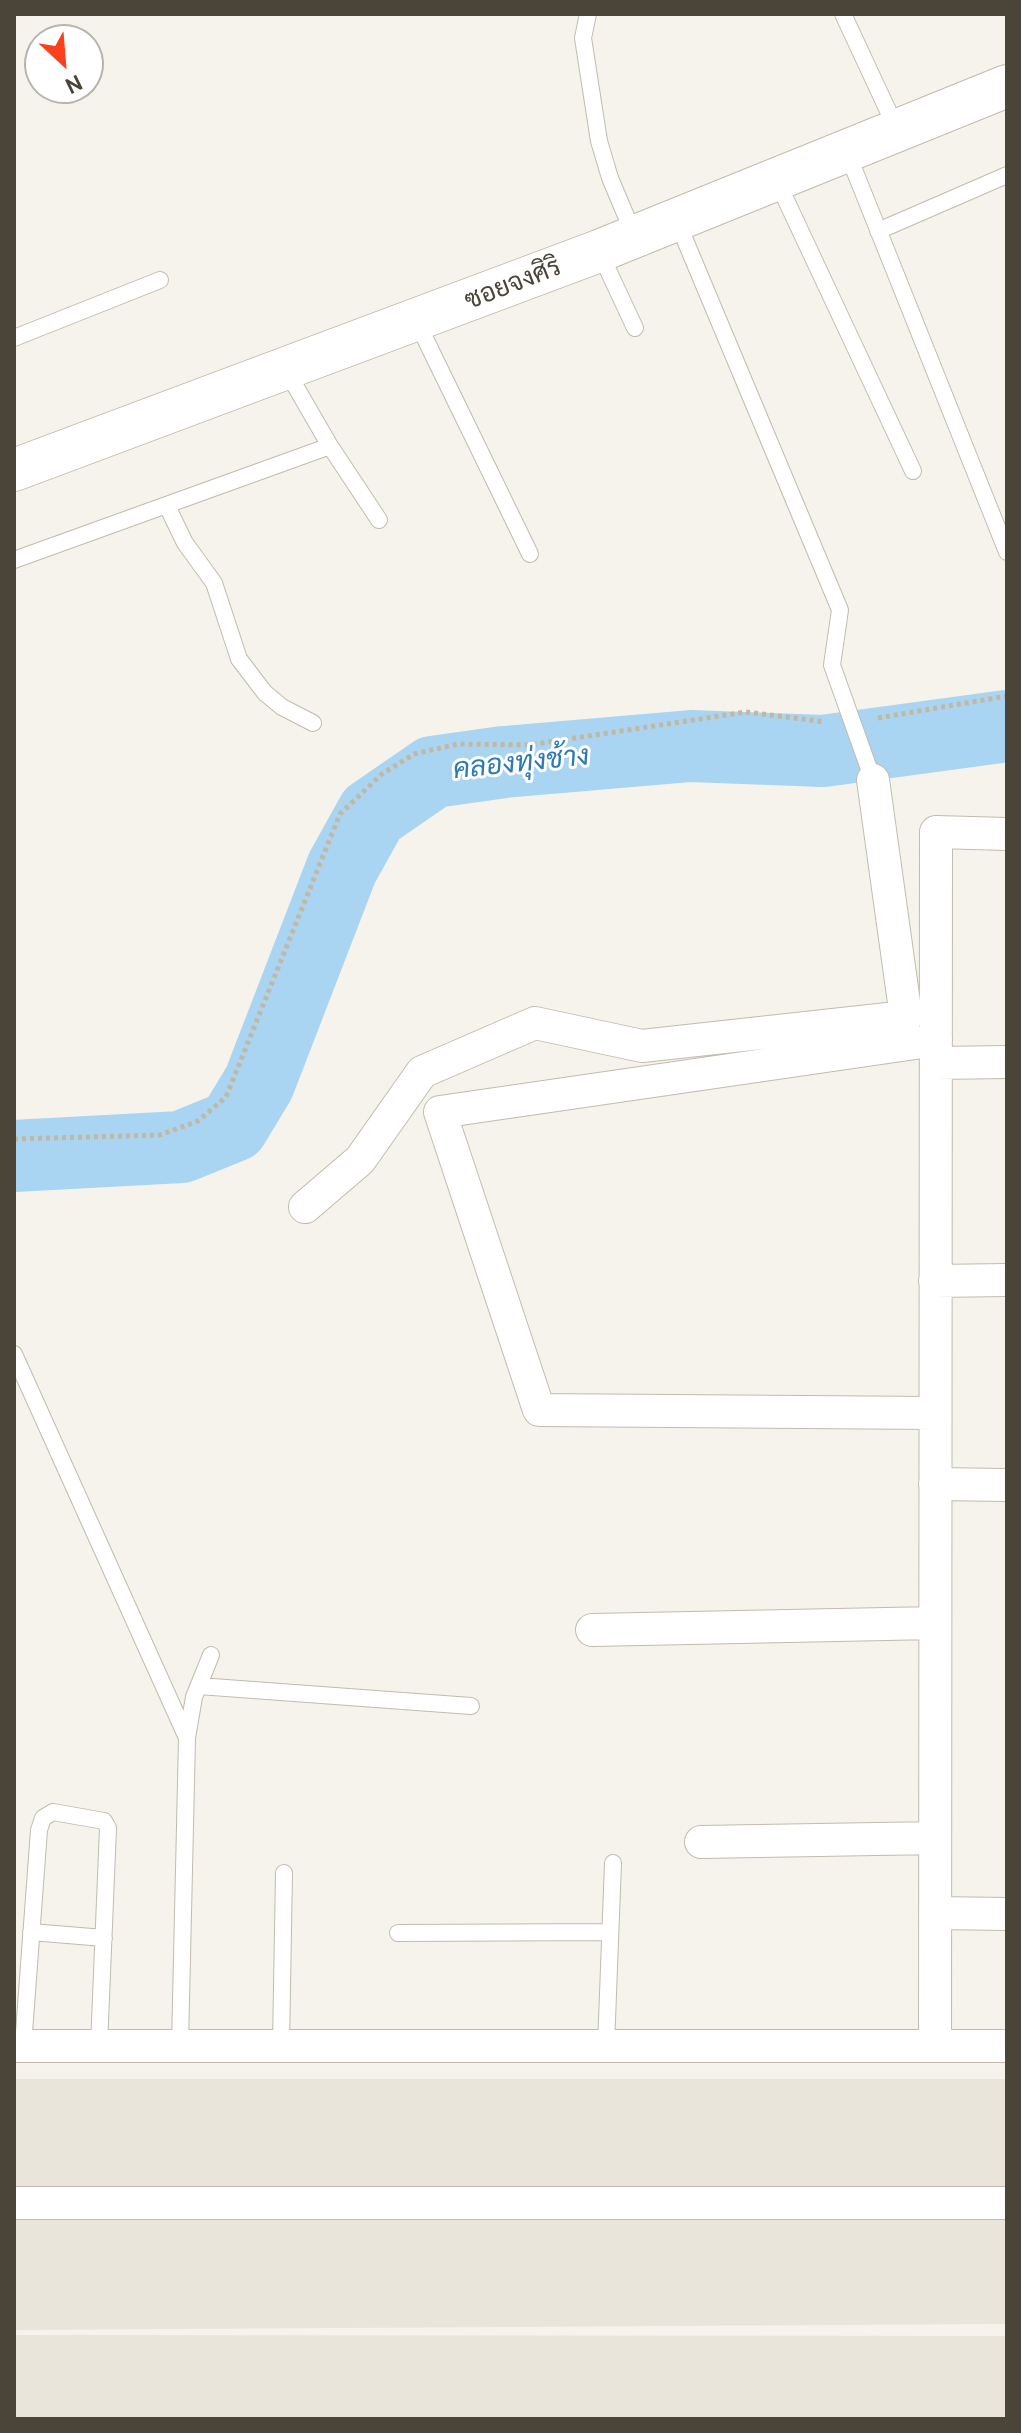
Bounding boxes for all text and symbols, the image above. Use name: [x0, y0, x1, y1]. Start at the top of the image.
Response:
north arrow: [24, 24, 104, 104]
text: N: [61, 69, 87, 100]
street label: ซอยจงศิริ: [460, 251, 566, 317]
water label: คลองทุ่งช้าง: [451, 739, 591, 787]

